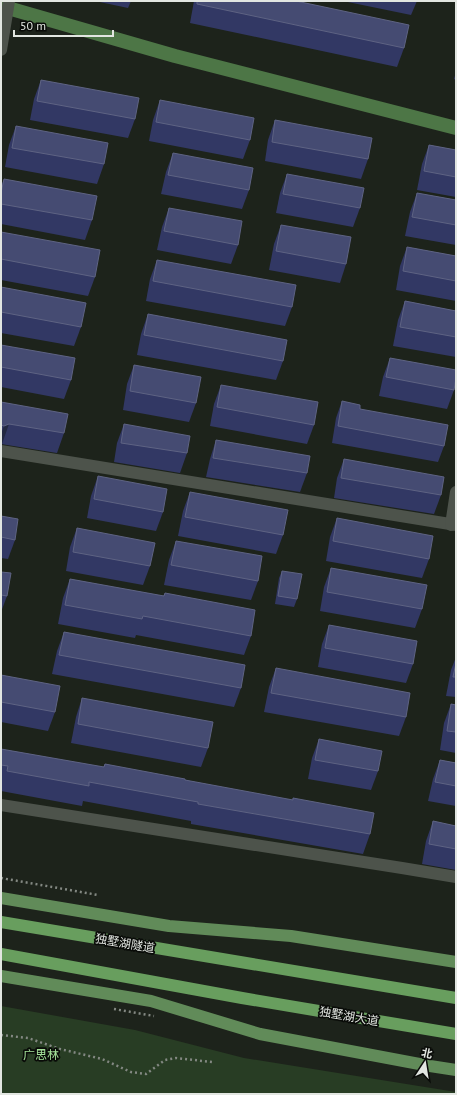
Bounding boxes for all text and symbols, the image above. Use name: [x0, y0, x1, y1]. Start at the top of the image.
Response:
scale bar: [14, 12, 113, 38]
text: 50 m: [20, 18, 46, 33]
street label: 独墅湖隧道: [94, 930, 156, 956]
street label: 独墅湖大道: [318, 1003, 380, 1029]
north arrow: [405, 1043, 445, 1083]
text: 北: [420, 1045, 434, 1061]
park label: 广思林: [23, 1047, 59, 1062]

